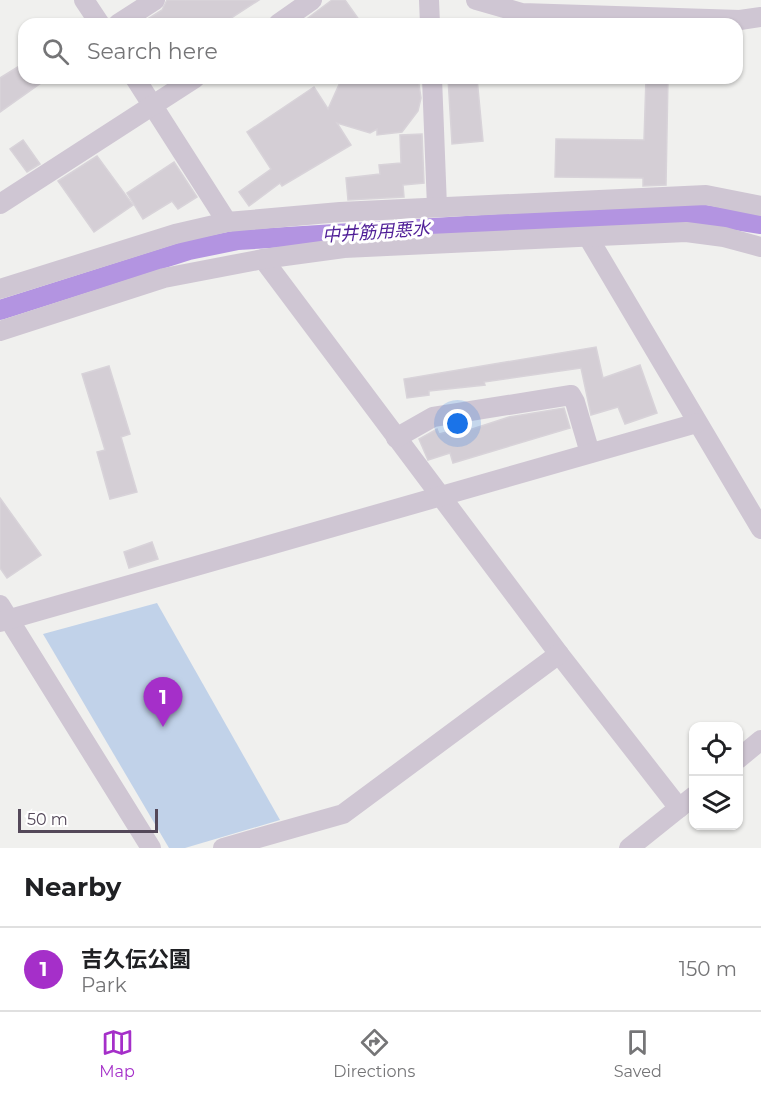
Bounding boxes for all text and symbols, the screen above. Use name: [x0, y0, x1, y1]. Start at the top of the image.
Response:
search box: [18, 18, 743, 84]
icon: search: [39, 35, 72, 68]
text: Search here: [87, 38, 218, 65]
water label: 中井筋用悪水: [321, 217, 433, 247]
your location: [443, 409, 472, 438]
pin: 1: [144, 678, 182, 727]
map controls: [689, 722, 743, 830]
button: locate: [689, 722, 743, 776]
button: layers: [689, 776, 743, 830]
scale bar: [18, 806, 158, 834]
text: 50 m: [27, 810, 68, 829]
text: Nearby: [24, 871, 121, 903]
text: 吉久伝公園: [81, 946, 191, 973]
text: 1: [40, 957, 47, 981]
text: 150 m: [679, 957, 737, 981]
text: Park: [81, 973, 127, 997]
tab: Map: [99, 1026, 135, 1081]
tab: Directions: [333, 1026, 415, 1081]
tab: Saved: [614, 1026, 662, 1081]

